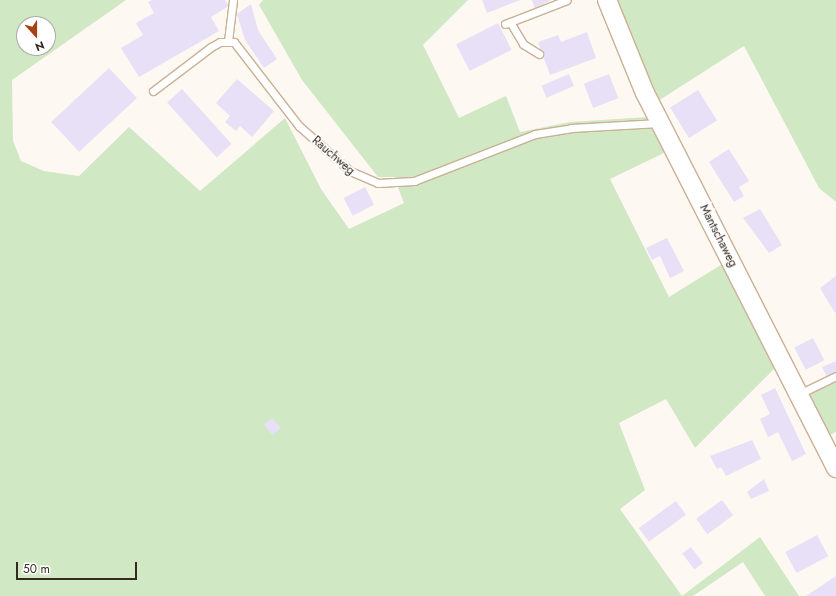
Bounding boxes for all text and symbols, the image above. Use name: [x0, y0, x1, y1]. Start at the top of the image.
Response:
north arrow: [16, 16, 56, 56]
text: N: [33, 37, 47, 55]
street label: Rauchweg: [309, 134, 357, 178]
street label: Mantschaweg: [696, 202, 740, 270]
scale bar: [18, 554, 139, 580]
text: 50 m: [23, 560, 50, 578]

